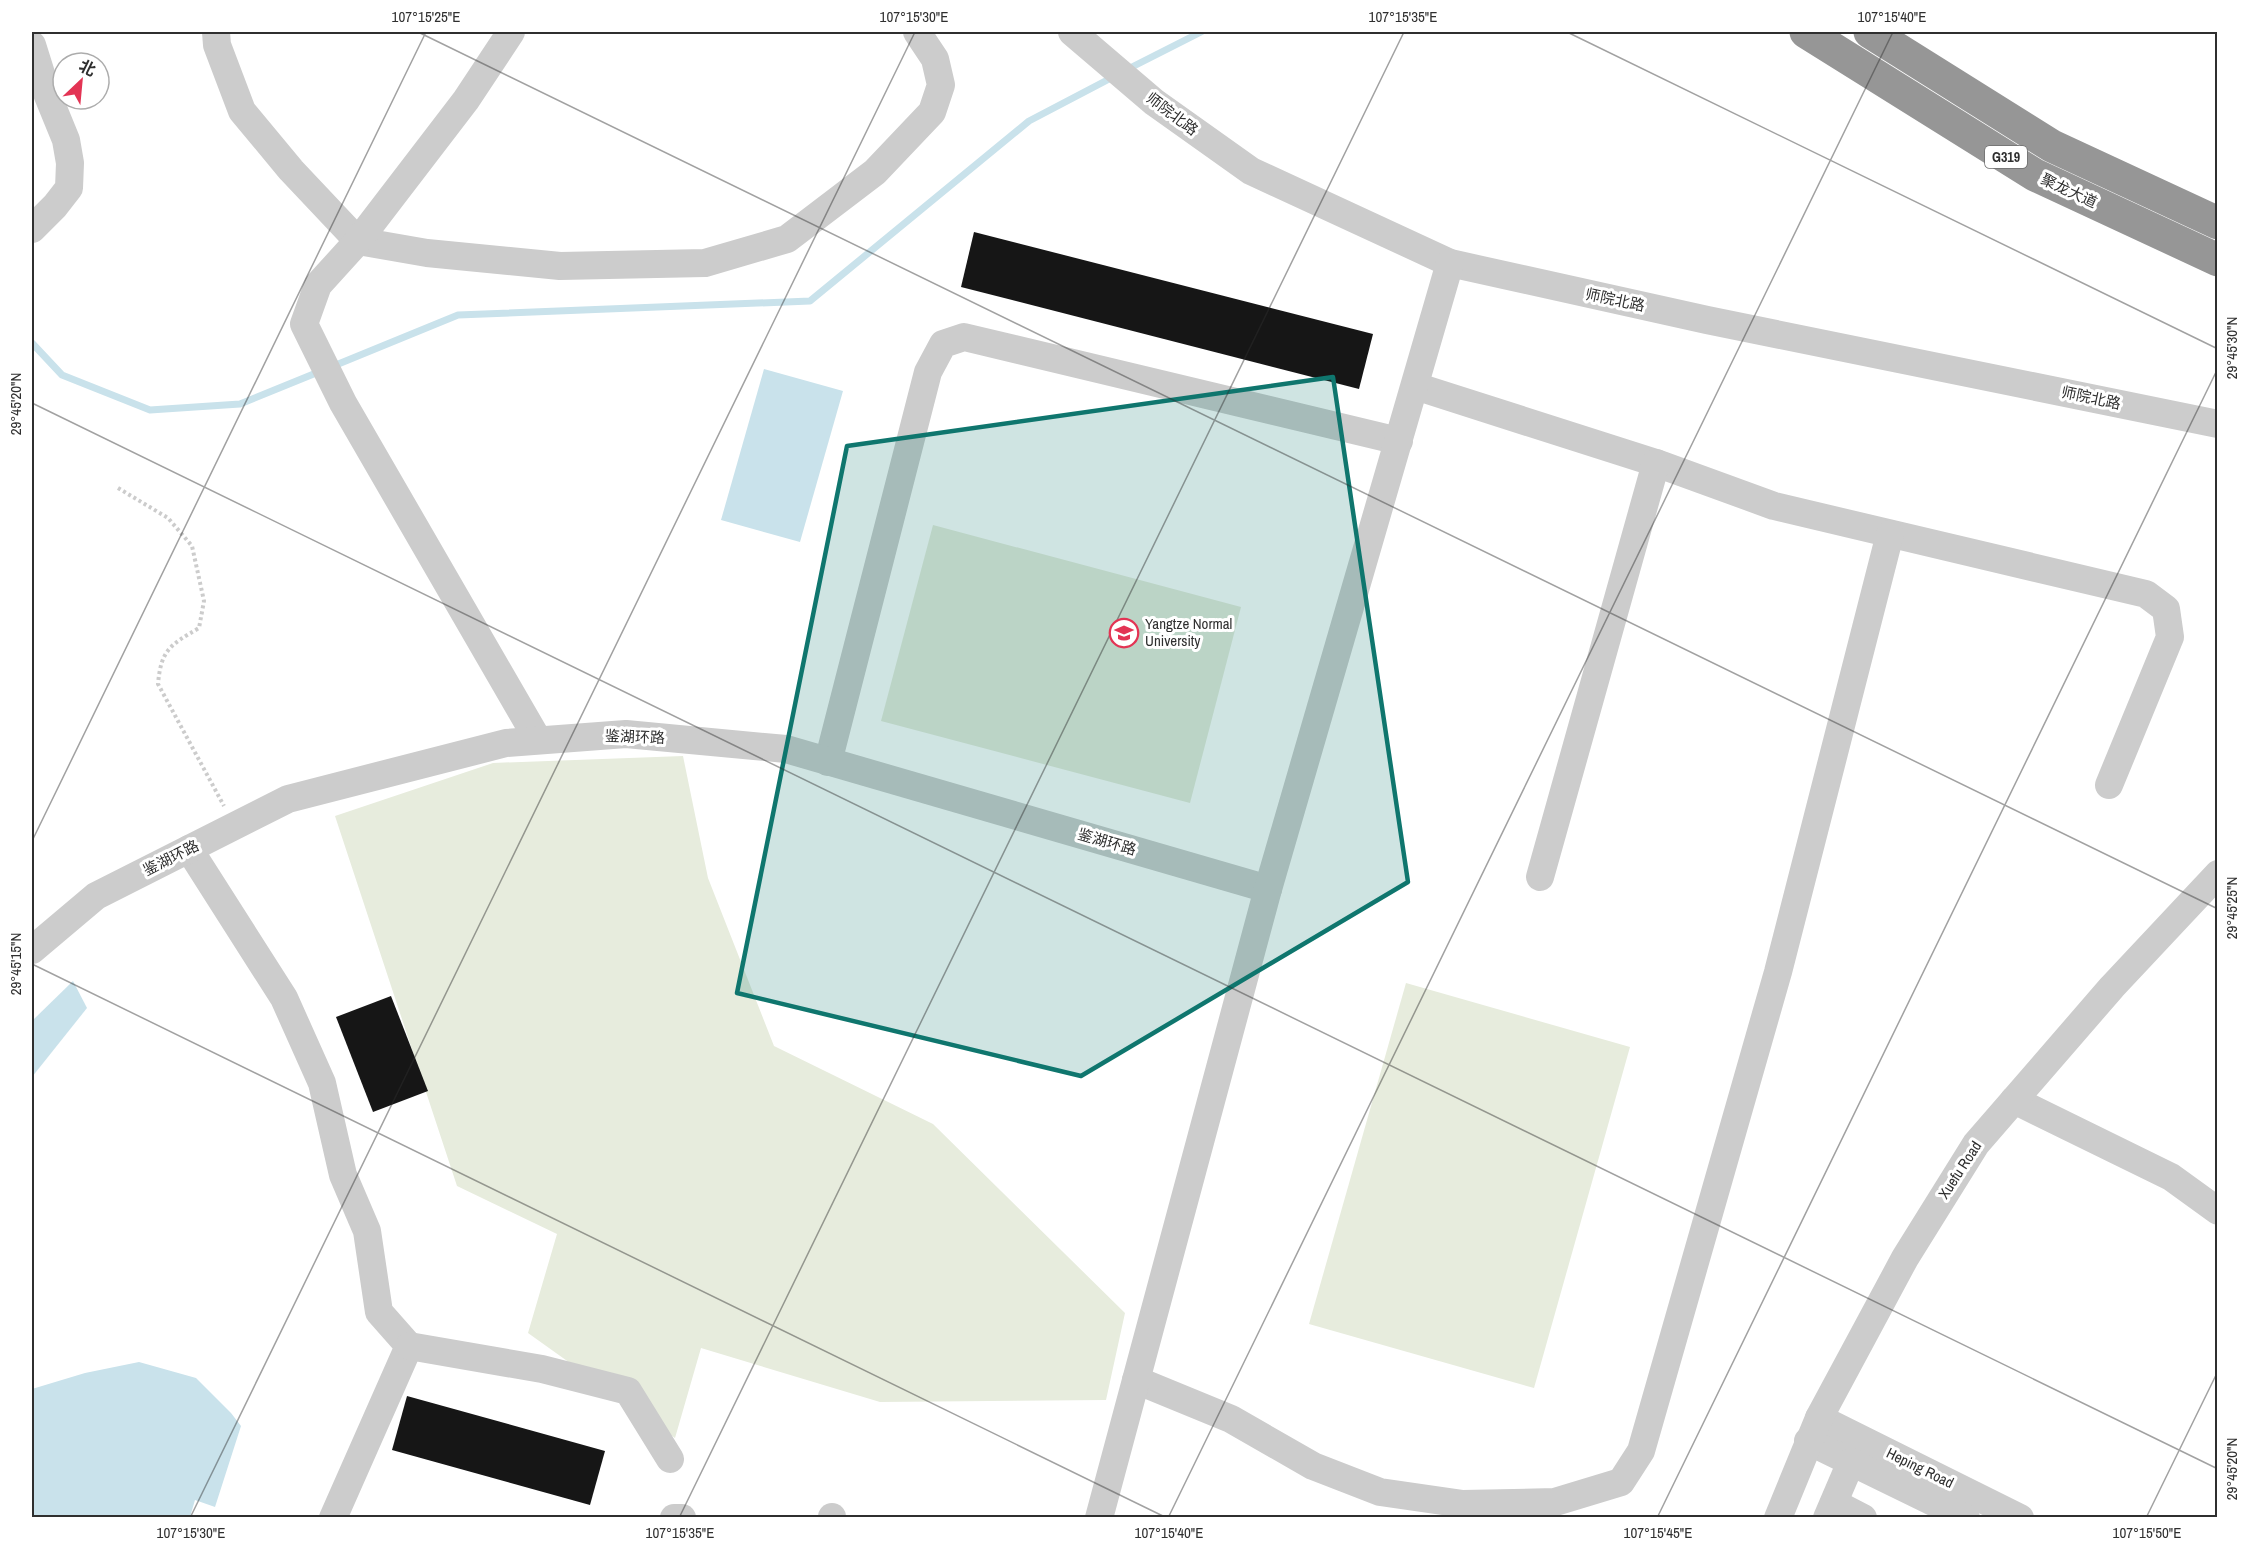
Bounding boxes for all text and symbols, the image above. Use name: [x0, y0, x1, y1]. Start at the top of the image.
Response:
text: 107°15'25"E: [392, 6, 460, 27]
text: 107°15'30"E: [880, 6, 948, 27]
text: 107°15'35"E: [1369, 6, 1437, 27]
text: 107°15'40"E: [1858, 6, 1926, 27]
north arrow: [51, 51, 111, 111]
text: 北: [76, 54, 100, 81]
street label: 师院北路: [1142, 87, 1203, 140]
road number: G319: [1985, 146, 2027, 168]
street label: 聚龙大道: [2038, 168, 2101, 213]
street label: 师院北路: [1584, 283, 1647, 316]
text: 29°45'30"N: [2221, 317, 2242, 379]
text: 29°45'20"N: [5, 373, 26, 435]
street label: 师院北路: [2060, 381, 2123, 414]
place label: Yangtze Normal University: [1145, 613, 1232, 651]
school or university icon: Yangtze Normal University: [1108, 617, 1140, 649]
street label: 鉴湖环路: [605, 725, 665, 748]
street label: 鉴湖环路: [1075, 823, 1139, 860]
street label: 鉴湖环路: [139, 835, 202, 881]
text: 29°45'25"N: [2221, 877, 2242, 939]
text: 29°45'15"N: [5, 933, 26, 995]
street label: Xuefu Road: [1933, 1137, 1986, 1203]
text: 29°45'20"N: [2221, 1438, 2242, 1500]
street label: Heping Road: [1883, 1442, 1957, 1493]
text: 107°15'30"E: [157, 1522, 225, 1543]
text: 107°15'35"E: [646, 1522, 714, 1543]
text: 107°15'40"E: [1135, 1522, 1203, 1543]
text: 107°15'45"E: [1624, 1522, 1692, 1543]
text: 107°15'50"E: [2113, 1522, 2181, 1543]

